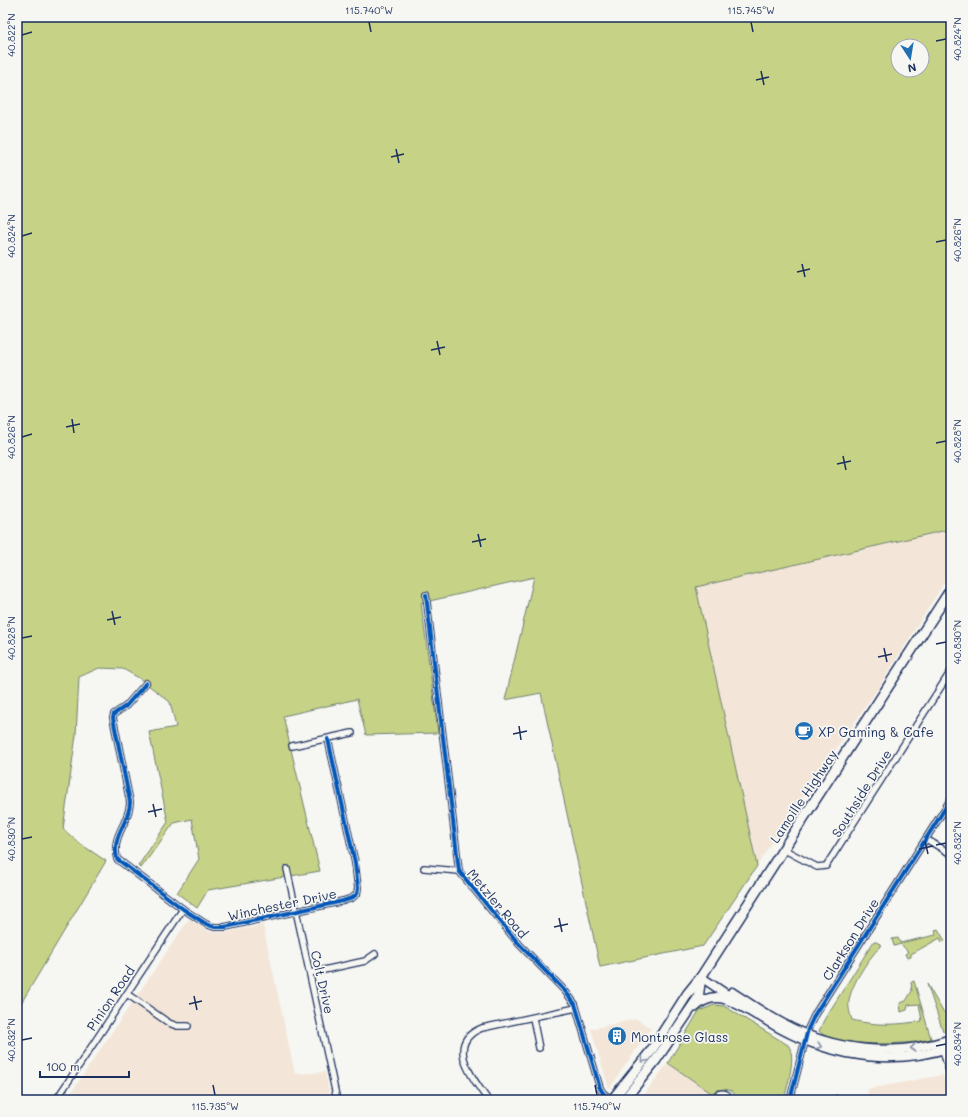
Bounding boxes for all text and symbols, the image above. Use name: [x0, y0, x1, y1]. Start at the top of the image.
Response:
text: 115.740°W: [345, 3, 393, 17]
text: 115.745°W: [727, 3, 775, 17]
text: 40.822°N: [4, 13, 18, 57]
text: 40.824°N: [950, 17, 964, 61]
north arrow: [890, 38, 930, 78]
text: N: [907, 60, 918, 76]
text: 40.824°N: [4, 214, 18, 258]
text: 40.826°N: [950, 218, 964, 262]
text: 40.826°N: [4, 415, 18, 459]
text: 40.828°N: [950, 419, 964, 463]
text: 40.828°N: [4, 616, 18, 660]
text: 40.830°N: [950, 620, 964, 664]
cafe icon: XP Gaming & Cafe: [793, 720, 815, 742]
place label: XP Gaming & Cafe: [818, 723, 934, 740]
street label: Lamoille Highway: [766, 746, 841, 846]
street label: Southside Drive: [827, 746, 895, 840]
text: 40.830°N: [4, 817, 18, 861]
text: 40.832°N: [950, 821, 964, 865]
street label: Metzler Road: [464, 865, 532, 941]
street label: Winchester Drive: [226, 884, 338, 924]
street label: Clarkson Drive: [818, 895, 882, 983]
street label: Colt Drive: [307, 949, 339, 1015]
street label: Pinion Road: [82, 962, 138, 1034]
text: 40.832°N: [4, 1018, 18, 1062]
text: 40.834°N: [950, 1022, 964, 1066]
building icon: Montrose Glass: [606, 1025, 628, 1047]
place label: Montrose Glass: [631, 1028, 728, 1045]
one-way arrow: [815, 1041, 822, 1050]
one-way arrow: [910, 1043, 916, 1052]
scale bar: [40, 1053, 129, 1079]
one-way arrow: [641, 1056, 648, 1063]
text: 100 m: [46, 1058, 80, 1074]
text: 115.735°W: [191, 1099, 239, 1113]
text: 115.740°W: [573, 1099, 621, 1113]

